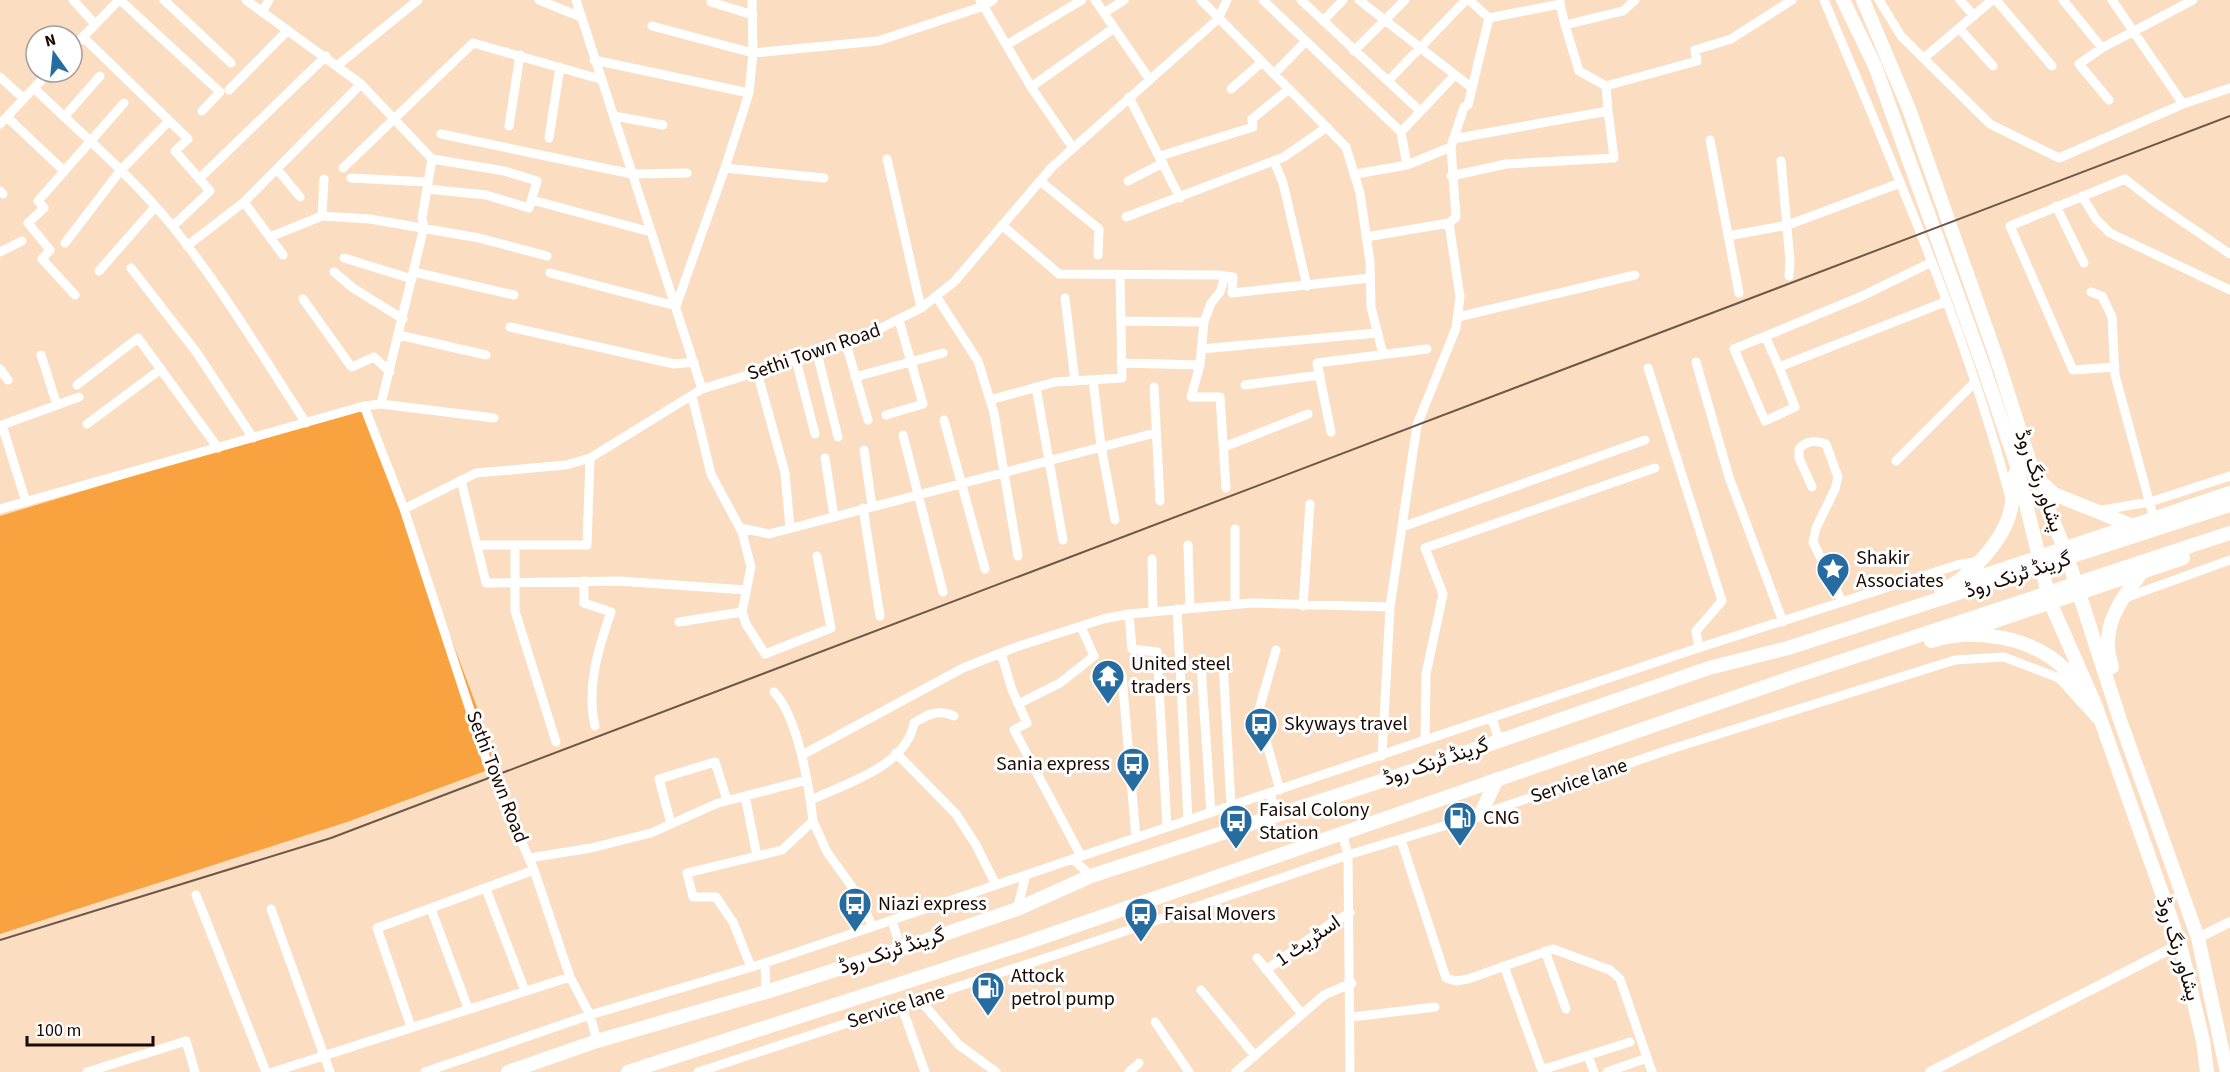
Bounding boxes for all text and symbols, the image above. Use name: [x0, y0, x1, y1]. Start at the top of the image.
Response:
north arrow: [24, 24, 84, 84]
text: N: [42, 28, 58, 52]
street label: Sethi Town Road: [744, 316, 884, 388]
street label: پشاور رنگ روڈ: [2008, 426, 2070, 536]
place label: Shakir Associates: [1856, 544, 1944, 595]
street label: گرینڈ ٹرنک روڈ: [1961, 545, 2075, 605]
place icon: Shakir Associates: [1815, 551, 1851, 598]
place label: United steel traders: [1131, 650, 1231, 701]
temple icon: United steel traders: [1090, 658, 1126, 705]
bus stop icon: Skyways travel: [1243, 706, 1279, 753]
street label: Sethi Town Road: [459, 707, 535, 847]
place label: Skyways travel: [1284, 710, 1408, 738]
street label: گرینڈ ٹرنک روڈ: [1379, 731, 1493, 793]
bus stop icon: Sania express: [1115, 746, 1151, 793]
place label: Sania express: [996, 750, 1110, 778]
street label: Service lane: [1527, 751, 1631, 811]
place label: Faisal Colony Station: [1259, 796, 1370, 847]
fuel station icon: CNG: [1442, 800, 1478, 847]
bus stop icon: Faisal Colony Station: [1218, 803, 1254, 850]
place label: CNG: [1483, 804, 1520, 832]
bus stop icon: Niazi express: [837, 886, 873, 933]
place label: Niazi express: [878, 890, 987, 918]
street label: پشاور رنگ روڈ: [2149, 894, 2207, 1004]
bus stop icon: Faisal Movers: [1123, 896, 1159, 943]
place label: Faisal Movers: [1164, 900, 1276, 928]
street label: اسٹریٹ 1: [1270, 908, 1346, 974]
street label: گرینڈ ٹرنک روڈ: [835, 921, 949, 981]
place label: Attock petrol pump: [1011, 962, 1115, 1013]
fuel station icon: Attock petrol pump: [970, 970, 1006, 1017]
street label: Service lane: [844, 978, 948, 1036]
scale bar: [27, 1009, 153, 1047]
text: 100 m: [36, 1018, 81, 1043]

